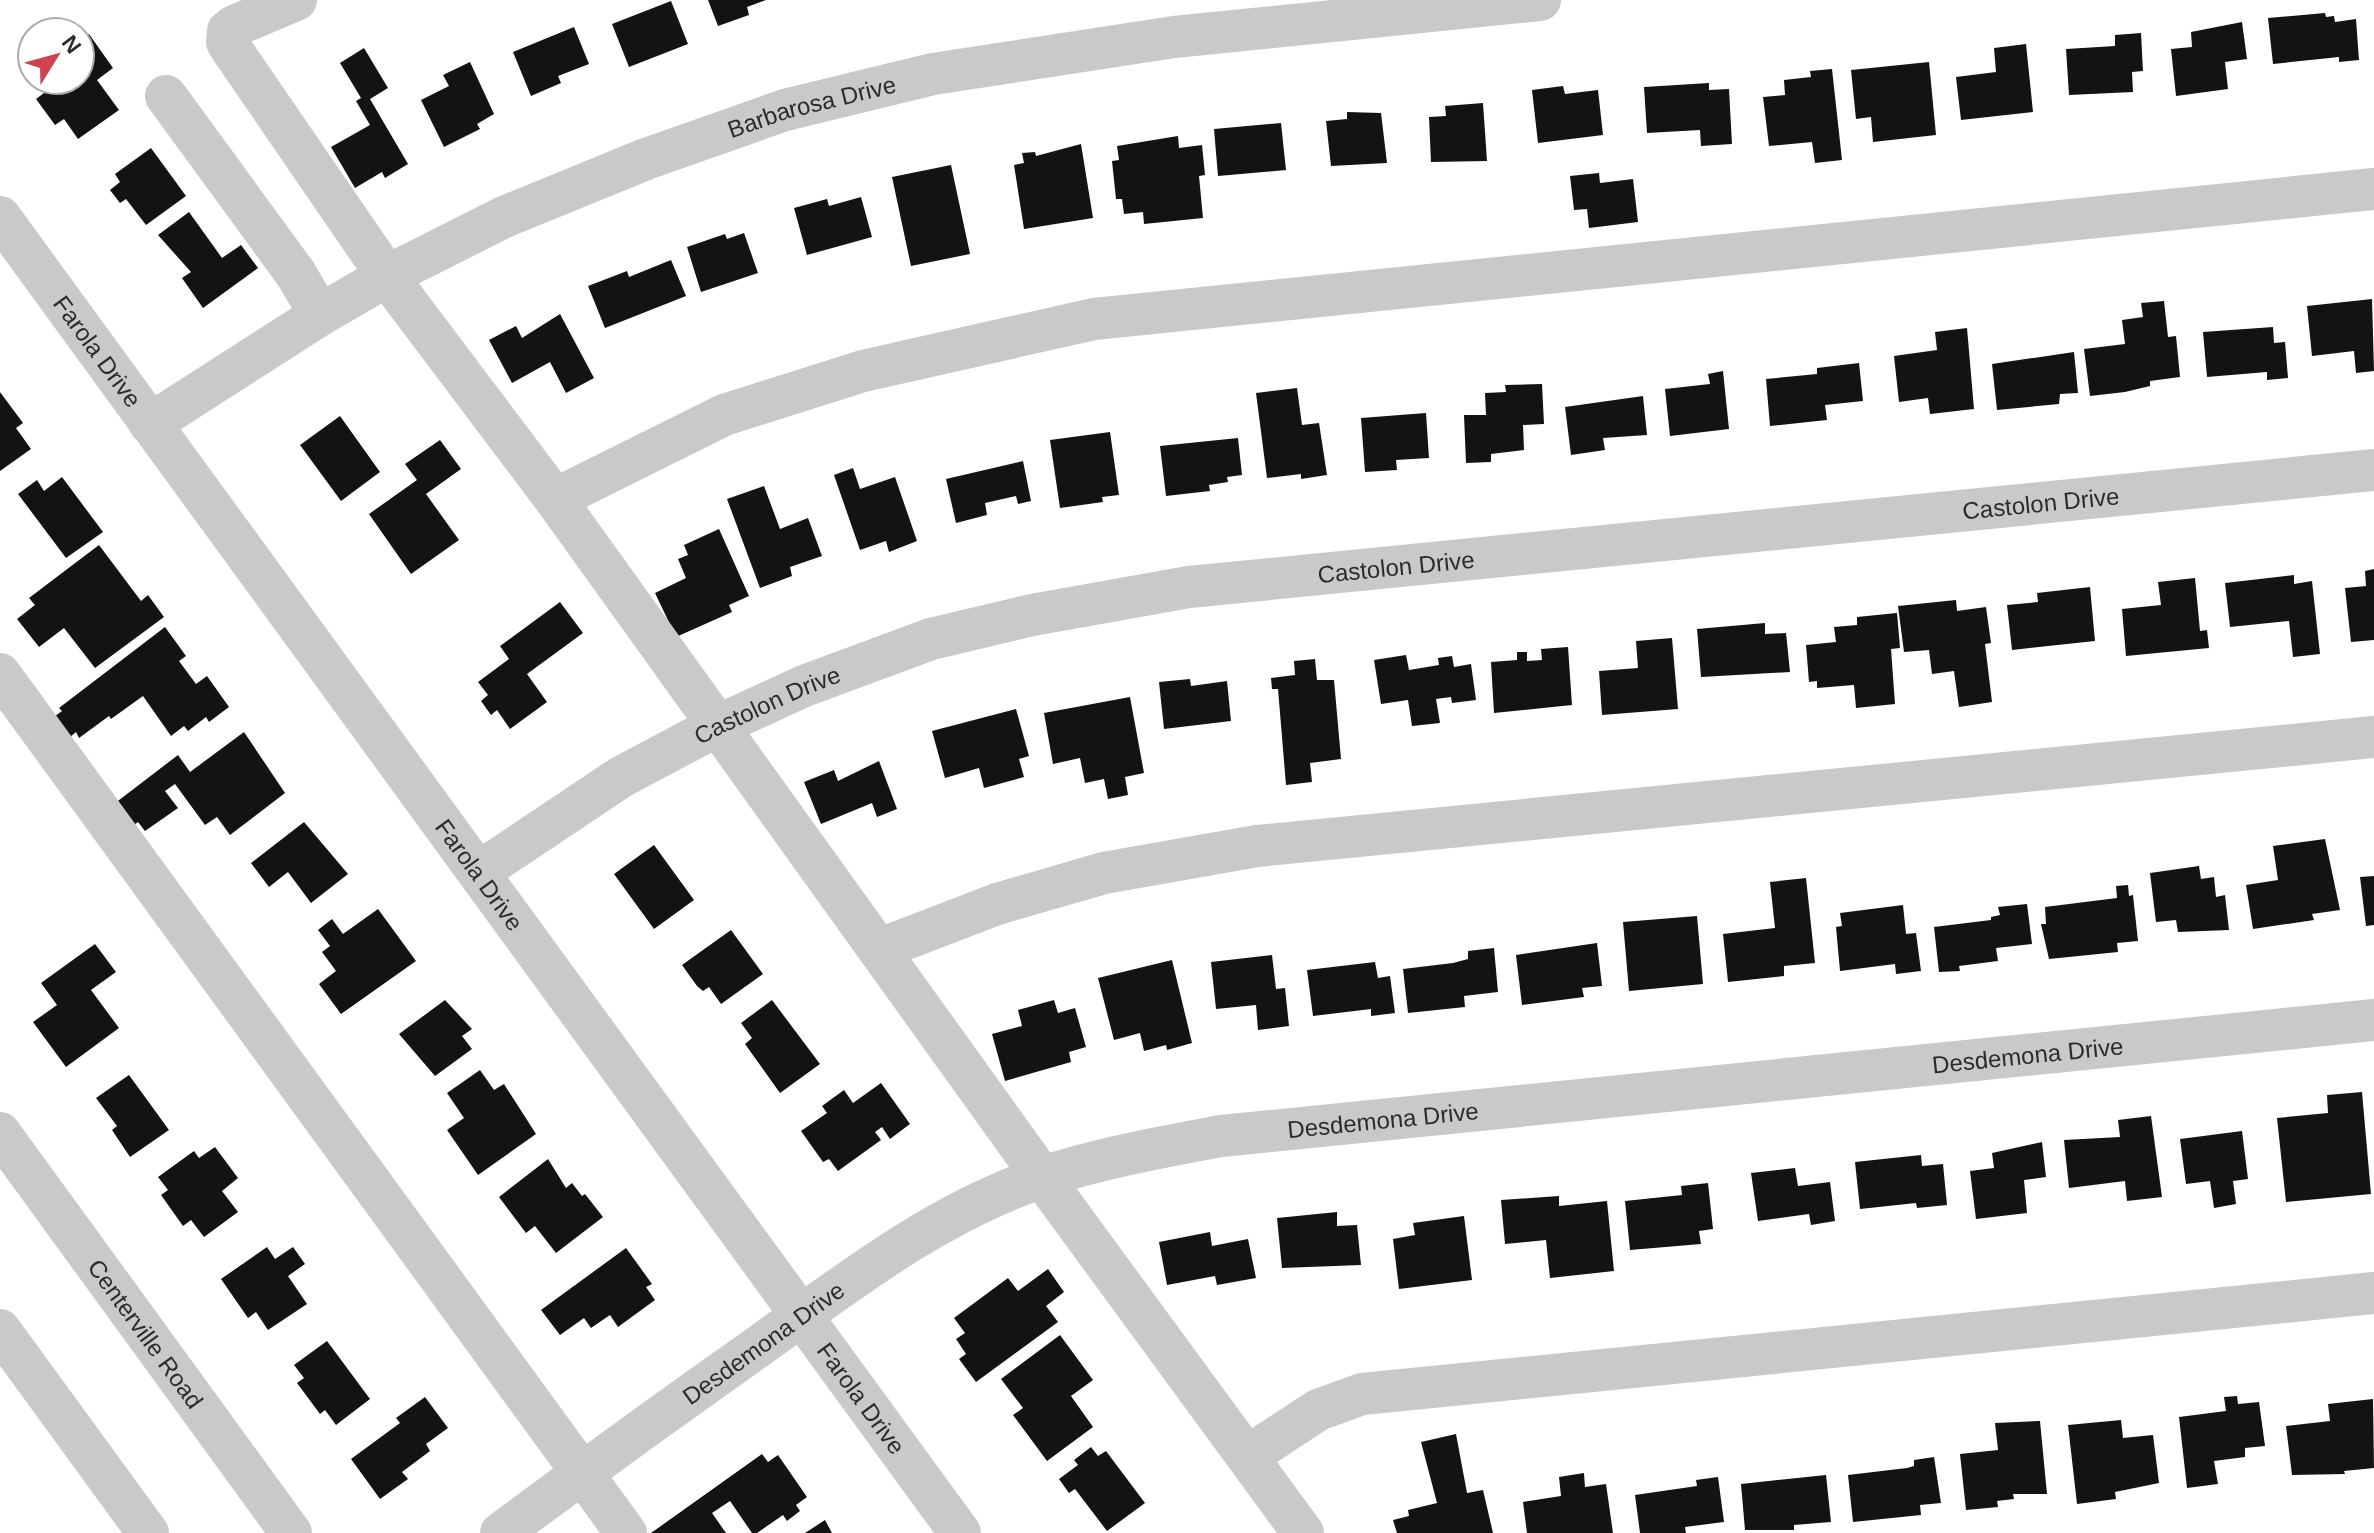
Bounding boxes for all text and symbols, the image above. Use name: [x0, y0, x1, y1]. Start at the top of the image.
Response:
north arrow: [16, 16, 96, 96]
text: N: [57, 30, 86, 58]
street label: Barbarosa Drive: [724, 70, 898, 143]
street label: Farola Drive: [48, 290, 147, 412]
street label: Castolon Drive: [1961, 482, 2121, 524]
street label: Castolon Drive: [1316, 545, 1476, 588]
street label: Castolon Drive: [689, 660, 844, 749]
street label: Farola Drive: [430, 814, 529, 935]
street label: Desdemona Drive: [1931, 1032, 2125, 1078]
street label: Desdemona Drive: [1286, 1097, 1480, 1143]
street label: Centerville Road: [83, 1254, 209, 1413]
street label: Desdemona Drive: [677, 1276, 849, 1410]
street label: Farola Drive: [812, 1337, 911, 1459]

